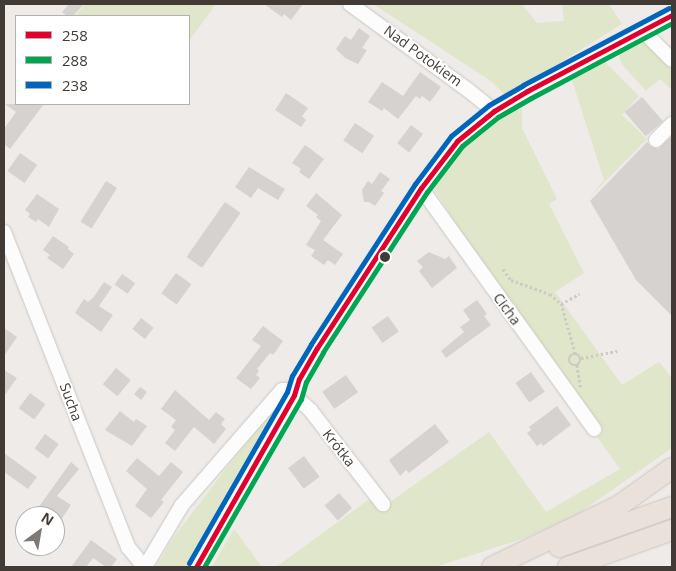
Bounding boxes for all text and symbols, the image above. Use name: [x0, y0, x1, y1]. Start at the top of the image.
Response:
legend: [15, 15, 190, 105]
street label: Nad Potokiem: [381, 22, 465, 90]
text: 258: [62, 25, 88, 45]
text: 288: [62, 50, 88, 70]
text: 238: [62, 75, 88, 95]
unlabelled marker: [380, 252, 390, 262]
street label: Cicha: [490, 290, 524, 328]
street label: Sucha: [56, 381, 86, 423]
street label: Krótka: [319, 426, 359, 470]
north arrow: [15, 506, 65, 556]
text: N: [38, 508, 58, 530]

